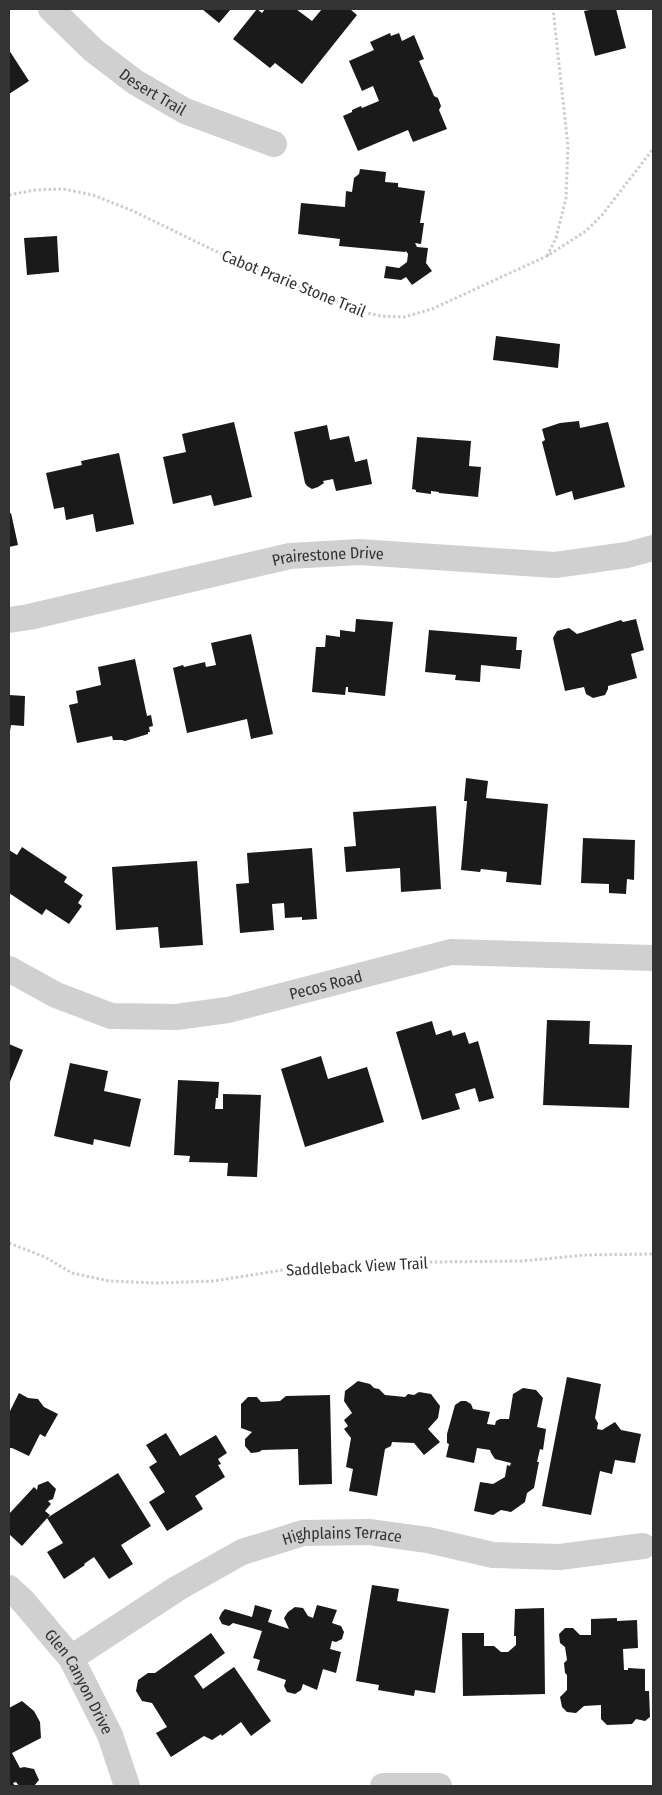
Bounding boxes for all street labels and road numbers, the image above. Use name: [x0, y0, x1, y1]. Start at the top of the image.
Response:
street label: Desert Trail: [116, 65, 190, 120]
street label: Cabot Prarie Stone Trail: [219, 246, 369, 321]
street label: Prairestone Drive: [270, 543, 384, 570]
street label: Pecos Road: [287, 966, 364, 1004]
street label: Saddleback View Trail: [286, 1253, 428, 1280]
street label: Highplains Terrace: [280, 1523, 403, 1549]
street label: Glen Canyon Drive: [41, 1625, 117, 1738]

